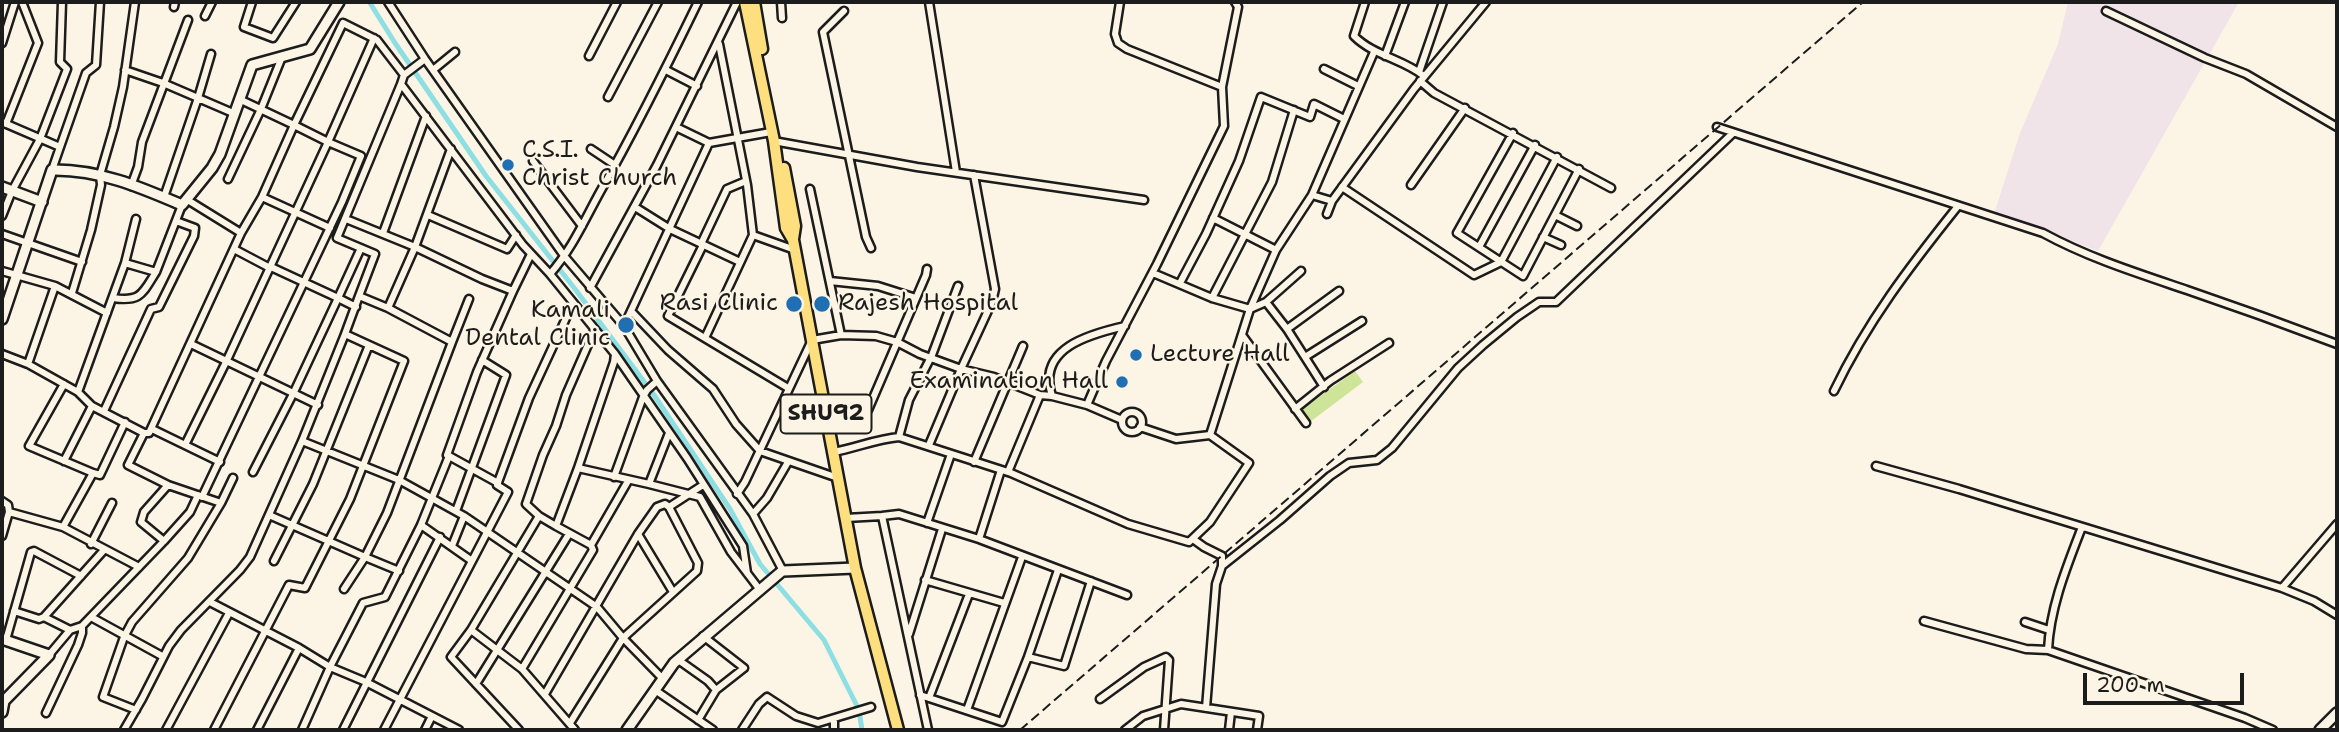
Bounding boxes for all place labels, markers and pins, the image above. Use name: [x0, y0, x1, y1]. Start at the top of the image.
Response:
place label: C.S.I. Christ Church: [522, 137, 677, 193]
marker: C.S.I. Christ Church: [500, 157, 516, 173]
place label: Rasi Clinic: [660, 290, 778, 318]
place label: Rajesh Hospital: [838, 290, 1018, 318]
marker: Rasi Clinic: [784, 294, 804, 314]
marker: Rajesh Hospital: [812, 294, 832, 314]
place label: Kamali Dental Clinic: [465, 297, 610, 353]
marker: Kamali Dental Clinic: [616, 315, 636, 335]
place label: Lecture Hall: [1150, 341, 1289, 369]
marker: Lecture Hall: [1128, 347, 1144, 363]
place label: Examination Hall: [909, 368, 1108, 396]
marker: Examination Hall: [1114, 374, 1130, 390]

